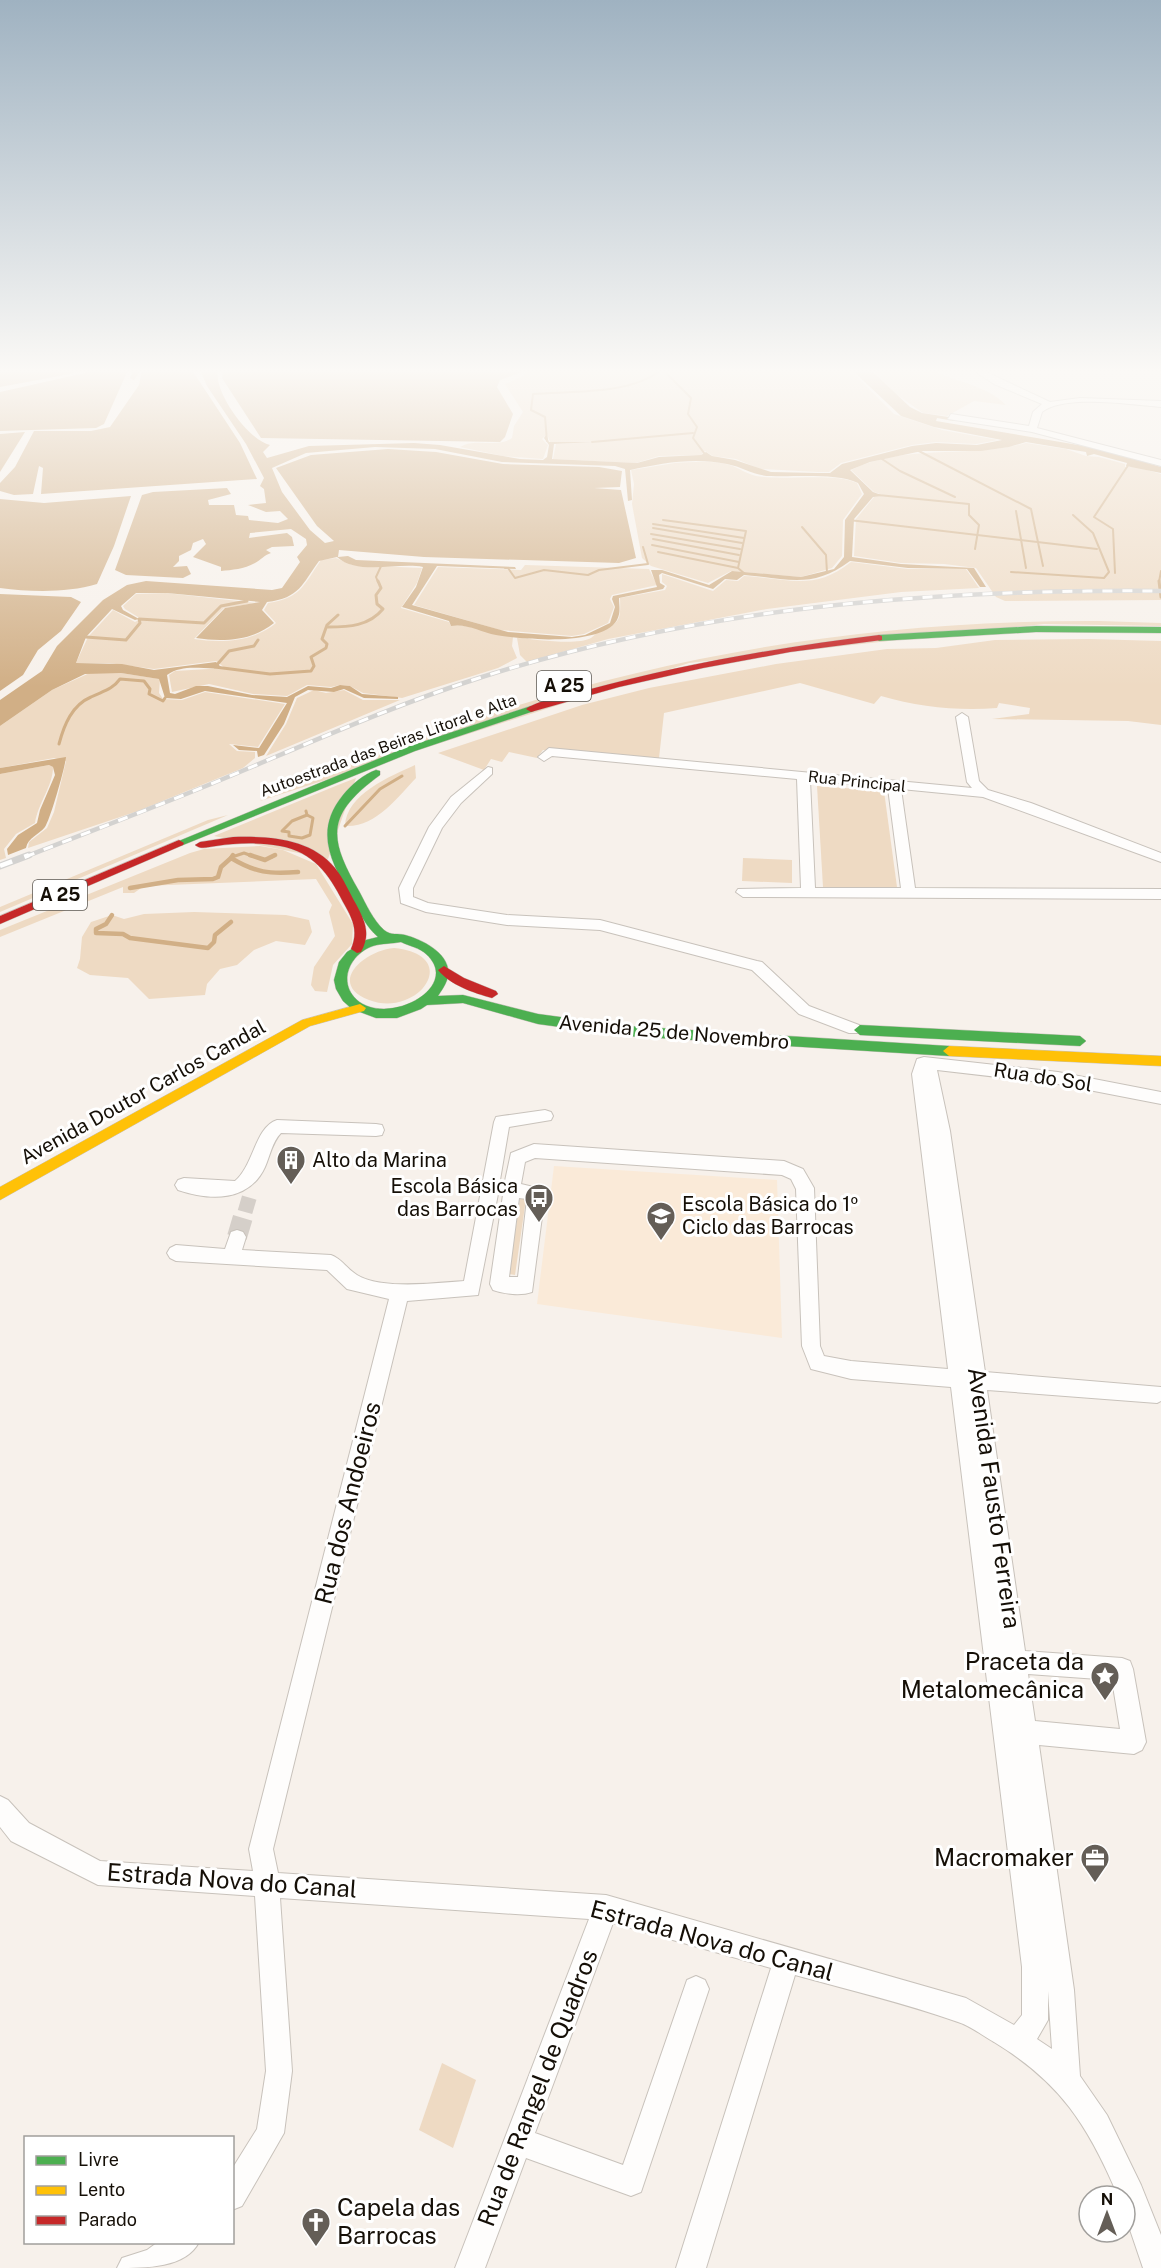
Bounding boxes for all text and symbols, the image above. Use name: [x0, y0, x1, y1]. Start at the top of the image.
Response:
road number: A 25: [537, 671, 591, 701]
street label: Autoestrada das Beiras Litoral e Alta: [257, 690, 519, 801]
street label: Rua Principal: [807, 767, 907, 796]
road number: A 25: [33, 880, 87, 910]
street label: Avenida 25 de Novembro: [558, 1010, 790, 1054]
street label: Avenida Doutor Carlos Candal: [16, 1015, 270, 1169]
street label: Rua do Sol: [992, 1057, 1094, 1097]
building icon: Alto da Marina: [275, 1144, 307, 1186]
place label: Alto da Marina: [312, 1148, 447, 1172]
place label: Escola Básica das Barrocas: [390, 1174, 518, 1221]
bus stop icon: Escola Básica das Barrocas: [523, 1182, 555, 1224]
place label: Escola Básica do 1º Ciclo das Barrocas: [682, 1192, 858, 1239]
school or university icon: Escola Básica do 1º Ciclo das Barrocas: [645, 1200, 677, 1242]
street label: Avenida Fausto Ferreira: [963, 1365, 1027, 1630]
street label: Rua dos Andoeiros: [308, 1399, 386, 1607]
place label: Praceta da Metalomecânica: [901, 1647, 1084, 1703]
place icon: Praceta da Metalomecânica: [1089, 1660, 1121, 1702]
office icon: Macromaker: [1079, 1842, 1111, 1884]
place label: Macromaker: [934, 1843, 1074, 1871]
street label: Estrada Nova do Canal: [106, 1857, 358, 1903]
street label: Estrada Nova do Canal: [587, 1894, 837, 1986]
street label: Rua de Rangel de Quadros: [471, 1945, 603, 2230]
legend: [24, 2136, 234, 2244]
text: Livre: [78, 2149, 119, 2170]
text: Lento: [78, 2179, 125, 2200]
north arrow: [1077, 2184, 1137, 2244]
text: N: [1101, 2190, 1113, 2209]
place label: Capela das Barrocas: [337, 2193, 460, 2249]
church icon: Capela das Barrocas: [300, 2206, 332, 2248]
text: Parado: [78, 2209, 137, 2230]

